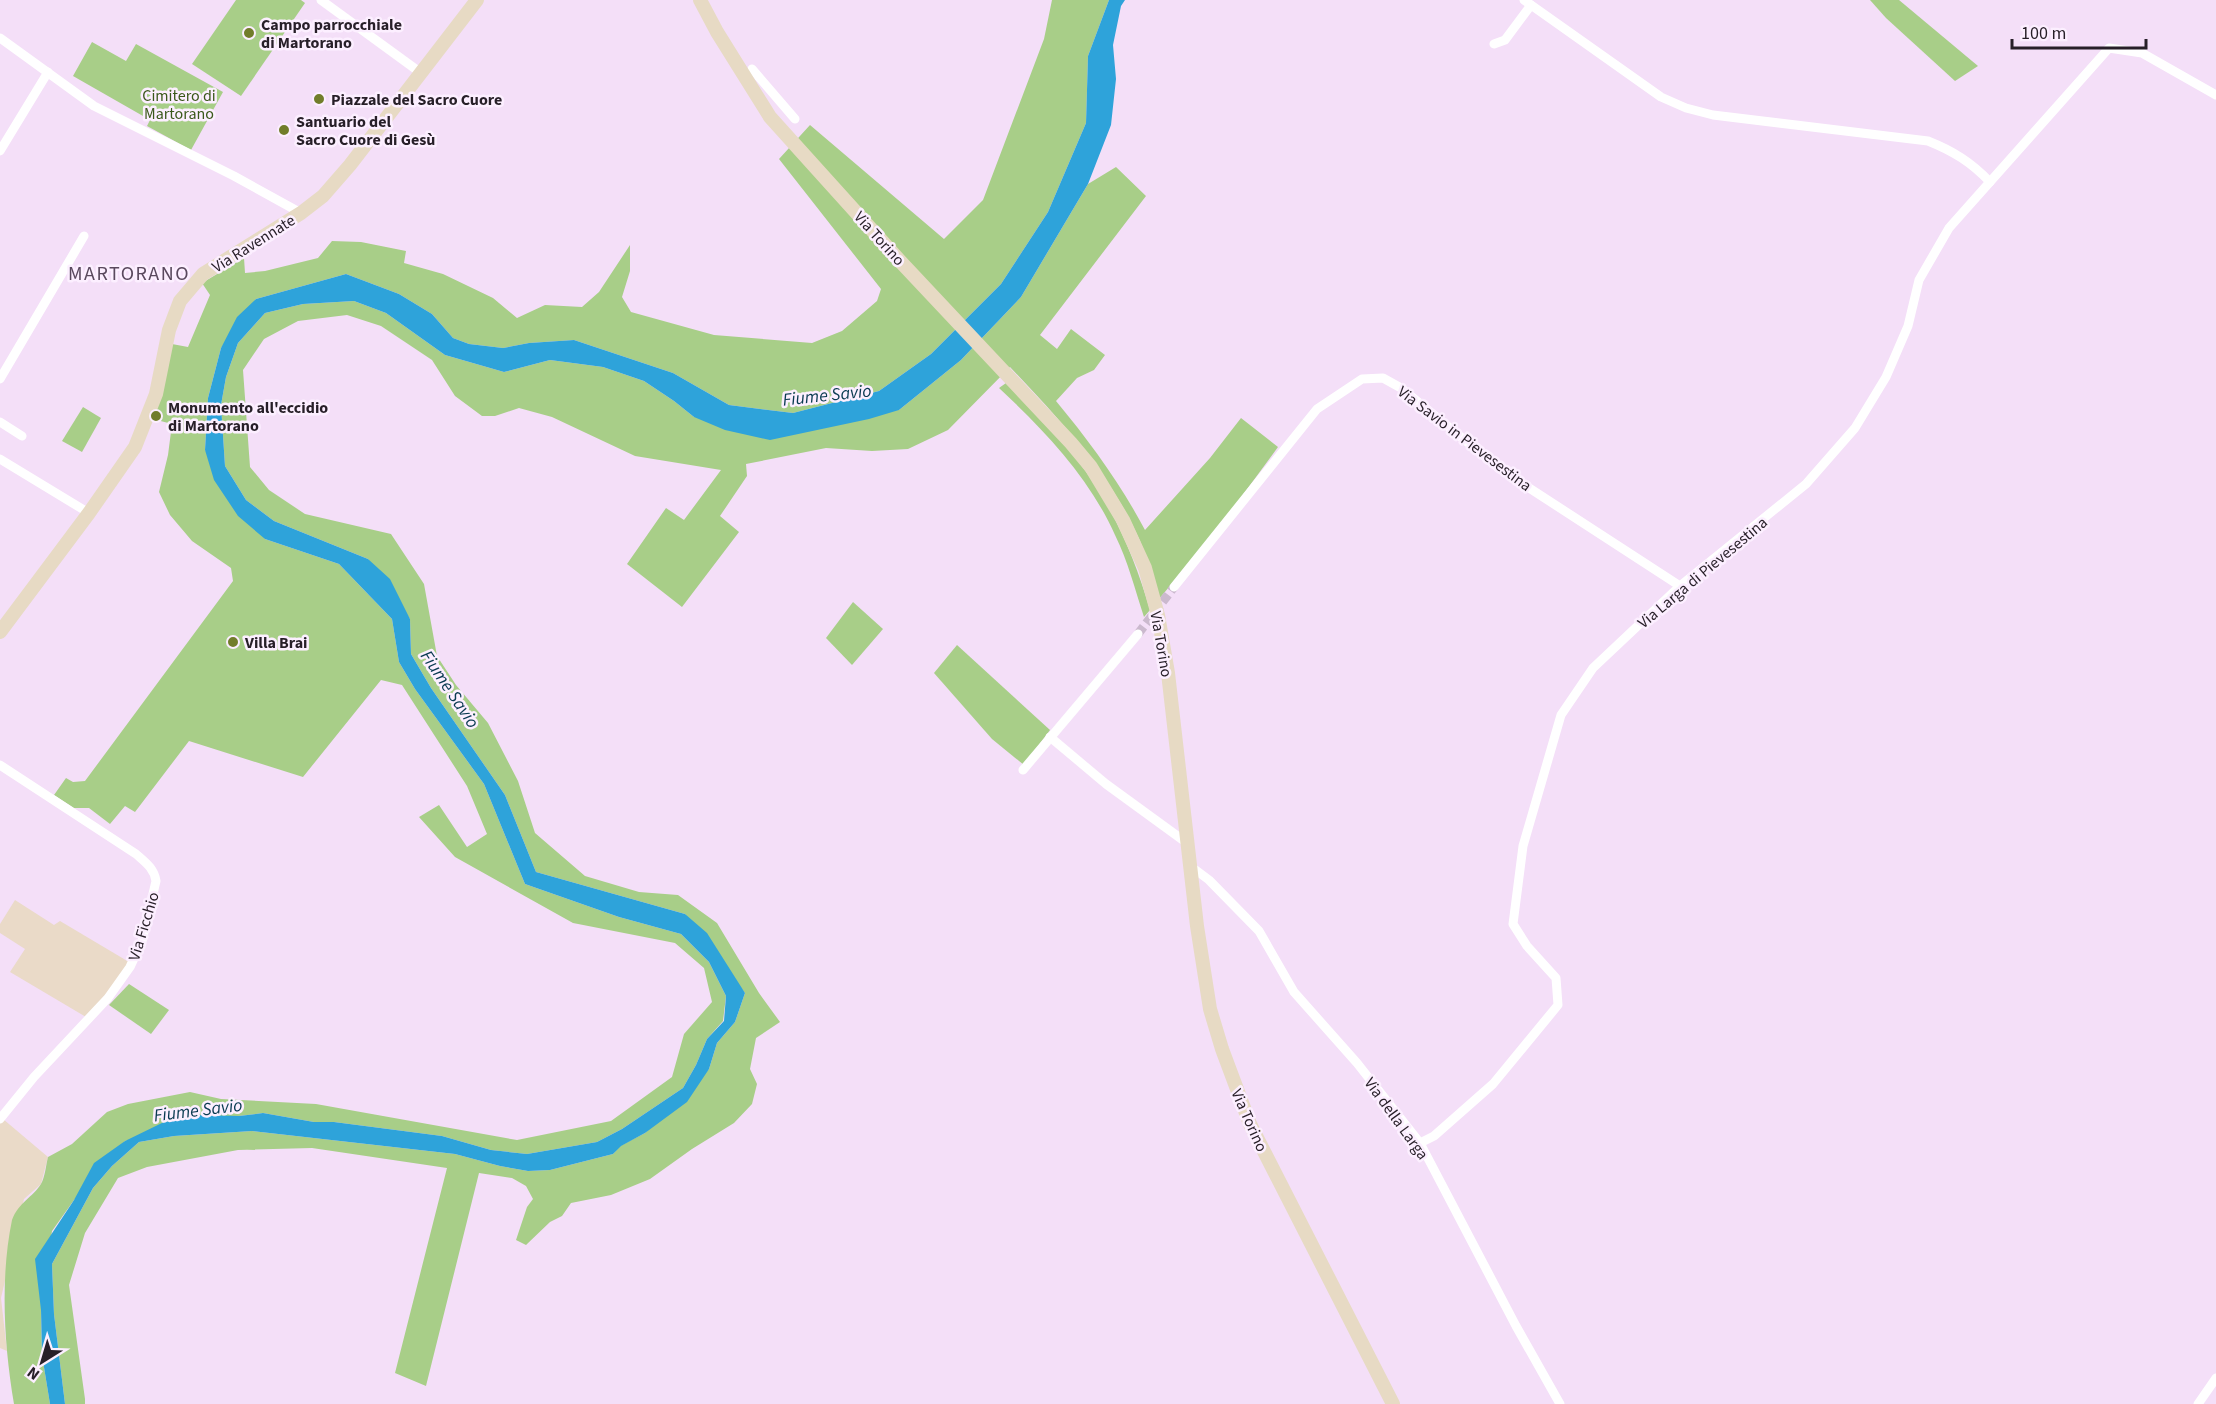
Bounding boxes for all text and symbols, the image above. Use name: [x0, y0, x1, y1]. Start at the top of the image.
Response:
scale bar: [2012, 12, 2146, 50]
place label: Campo parrocchiale di Martorano: [261, 14, 402, 54]
text: 100 m: [2021, 21, 2066, 46]
marker: Campo parrocchiale di Martorano: [242, 26, 256, 40]
park label: Cimitero di Martorano: [142, 85, 216, 125]
place label: Piazzale del Sacro Cuore: [331, 89, 502, 111]
marker: Piazzale del Sacro Cuore: [312, 92, 326, 106]
place label: Santuario del Sacro Cuore di Gesù: [296, 111, 435, 151]
marker: Santuario del Sacro Cuore di Gesù: [277, 123, 291, 137]
street label: Via Torino: [849, 207, 910, 271]
street label: Via Ravennate: [208, 209, 299, 278]
district label: MARTORANO: [68, 260, 190, 288]
water label: Fiume Savio: [781, 378, 873, 413]
street label: Via Savio in Pievesestina: [1393, 381, 1536, 497]
place label: Monumento all'eccidio di Martorano: [168, 397, 328, 437]
marker: Monumento all'eccidio di Martorano: [149, 409, 163, 423]
street label: Via Larga di Pievesestina: [1633, 512, 1772, 634]
street label: Via Torino: [1144, 609, 1178, 679]
place label: Villa Brai: [244, 632, 308, 654]
marker: Villa Brai: [226, 635, 240, 649]
water label: Fiume Savio: [414, 645, 485, 733]
street label: Via Ficchio: [123, 889, 165, 963]
street label: Via della Larga: [1359, 1073, 1434, 1164]
street label: Via Torino: [1226, 1086, 1273, 1155]
water label: Fiume Savio: [152, 1093, 244, 1128]
north arrow: [12, 1332, 72, 1392]
text: N: [23, 1361, 44, 1385]

